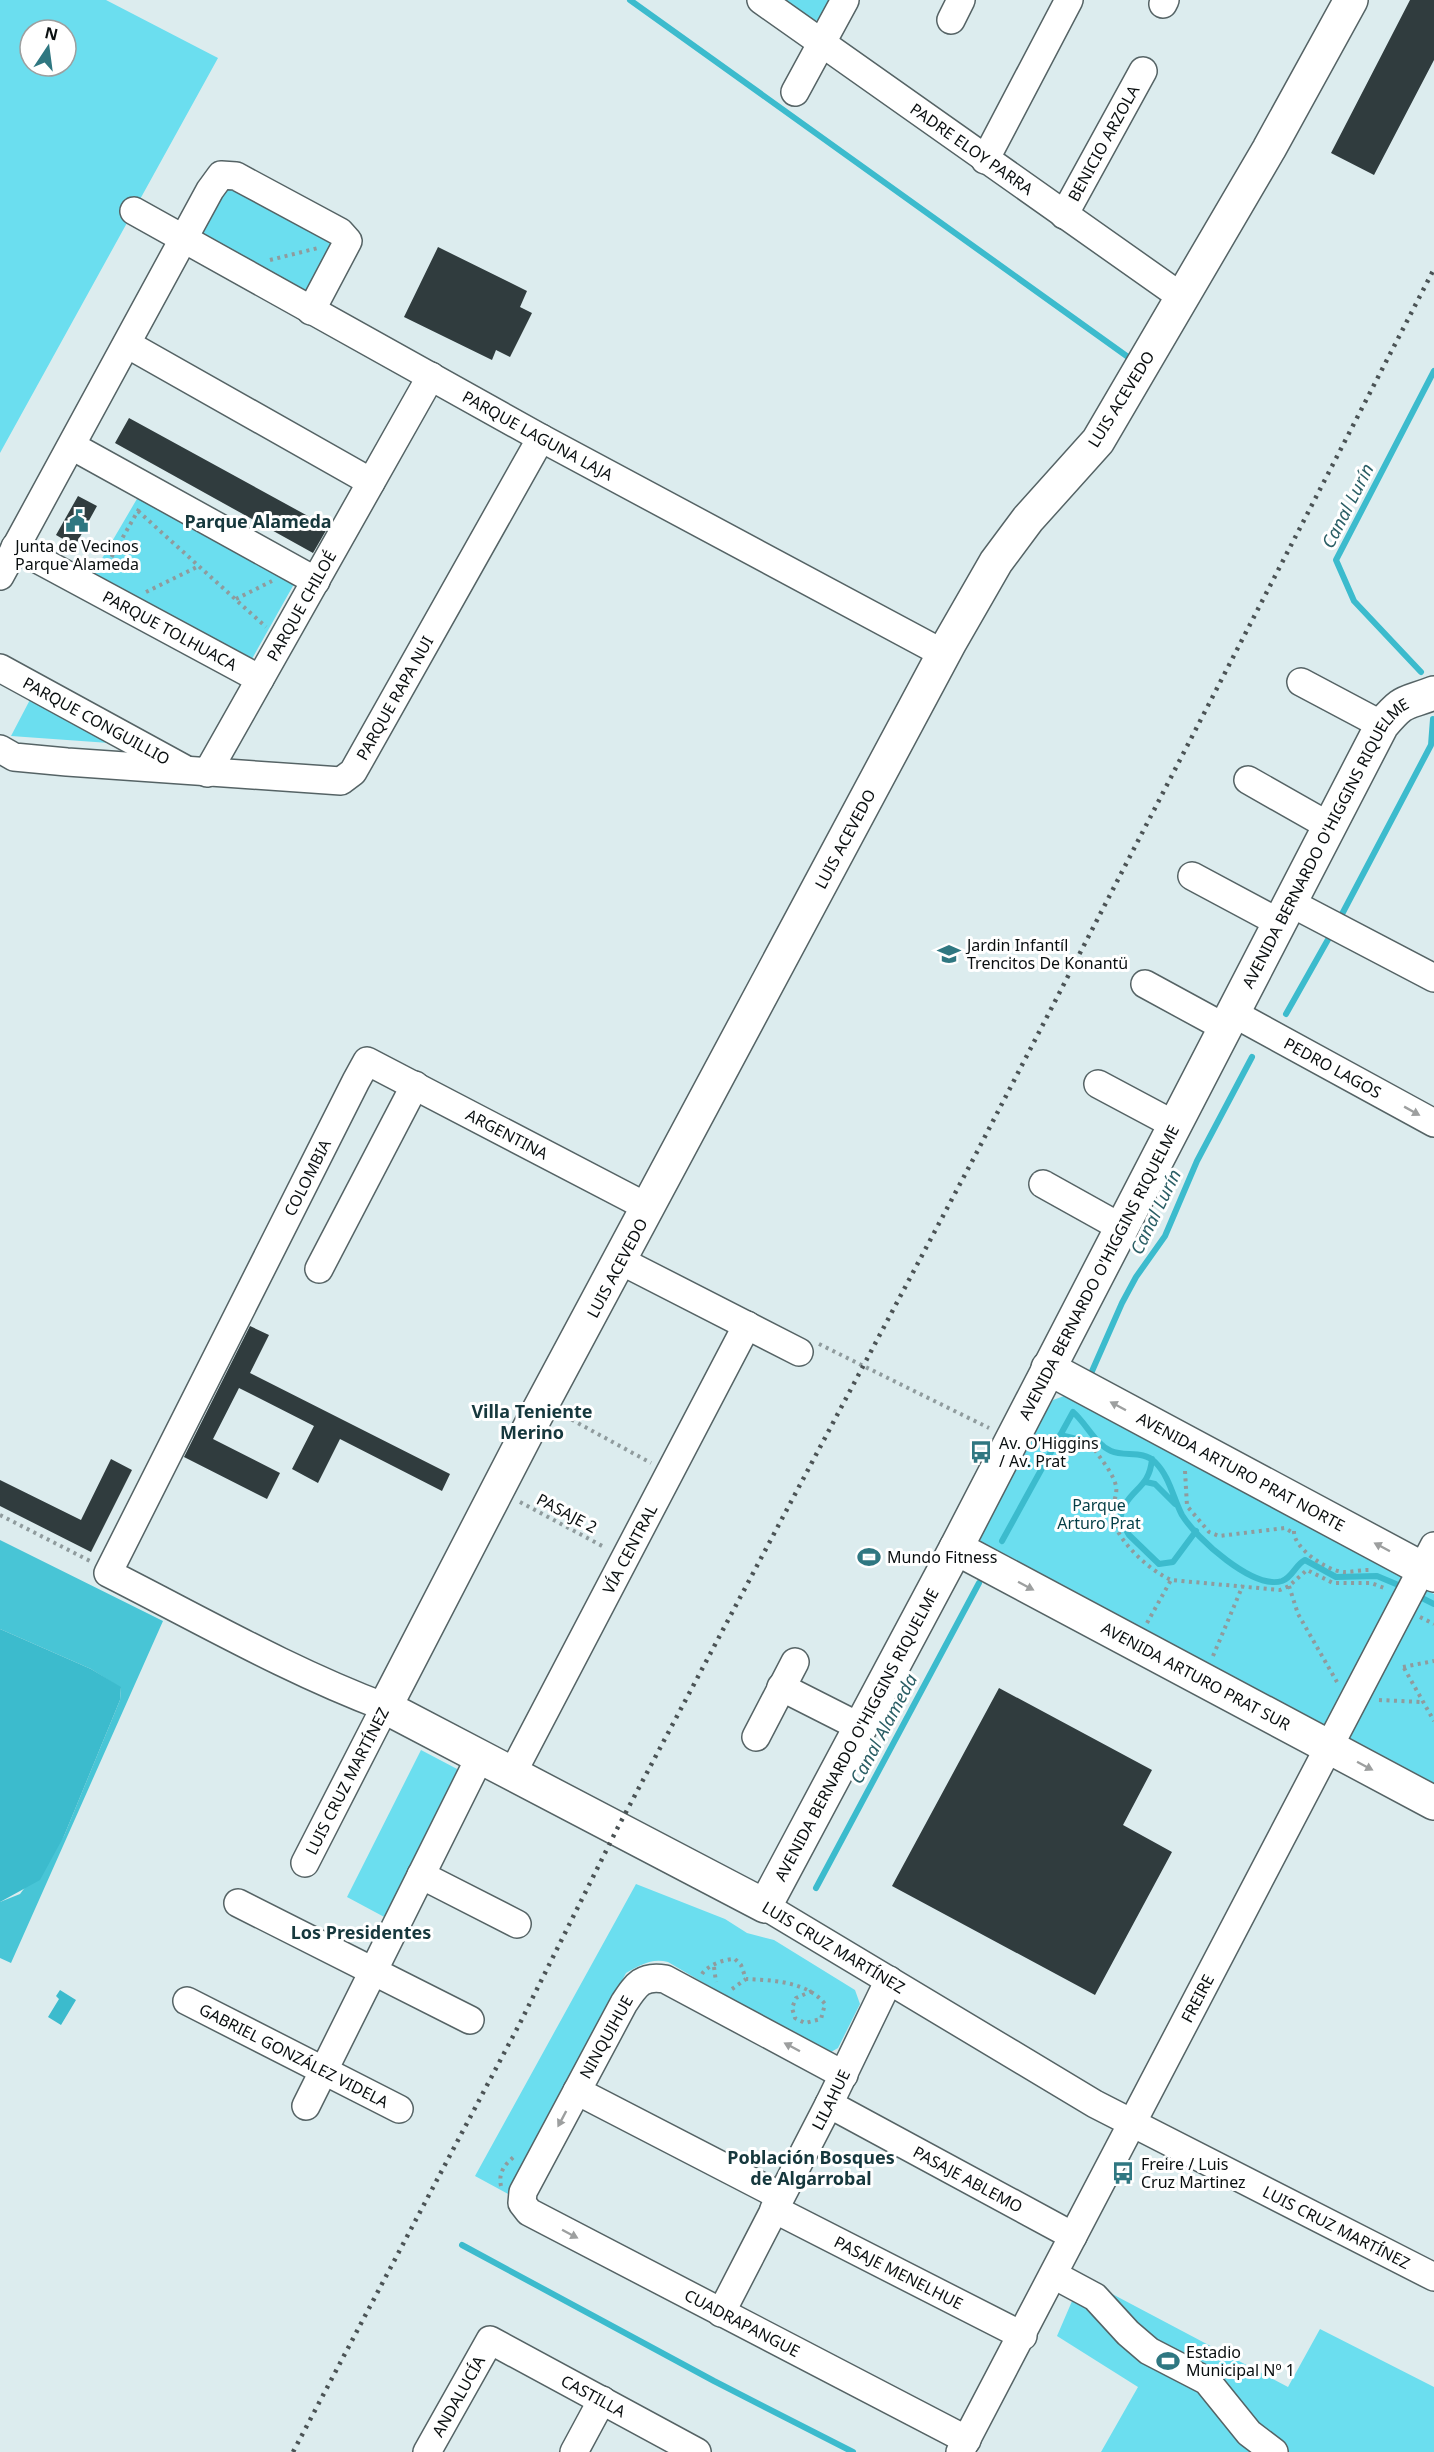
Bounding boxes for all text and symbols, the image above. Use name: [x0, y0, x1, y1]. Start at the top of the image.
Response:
north arrow: [18, 18, 78, 78]
text: N: [43, 21, 60, 46]
street label: BENICIO ARZOLA: [1063, 80, 1145, 205]
street label: PADRE ELOY PARRA: [906, 98, 1038, 200]
street label: LUIS ACEVEDO: [1083, 347, 1159, 451]
street label: PARQUE LAGUNA LAJA: [458, 385, 618, 486]
water label: Canal Lurín: [1316, 459, 1379, 552]
public building icon: Junta de Vecinos Parque Alameda: [64, 508, 90, 534]
district label: Parque Alameda: [184, 509, 332, 533]
place label: Junta de Vecinos Parque Alameda: [13, 535, 139, 575]
street label: PARQUE CHILOÉ: [261, 547, 341, 665]
street label: PARQUE TOLHUACA: [99, 585, 242, 676]
street label: PARQUE RAPA NUI: [351, 632, 438, 764]
street label: PARQUE CONGUILLIO: [19, 672, 174, 770]
street label: AVENIDA BERNARDO O'HIGGINS RIQUELME: [1237, 692, 1413, 992]
street label: LUIS ACEVEDO: [809, 785, 881, 893]
place label: Jardin Infantíl Trencitos De Konantü: [965, 934, 1128, 974]
school or university icon: Jardin Infantíl Trencitos De Konantü: [936, 941, 962, 967]
street label: PEDRO LAGOS: [1280, 1032, 1386, 1103]
street label: ARGENTINA: [462, 1104, 553, 1165]
one-way arrow: [1404, 1106, 1421, 1116]
street label: AVENIDA BERNARDO O'HIGGINS RIQUELME: [1013, 1121, 1184, 1423]
street label: COLOMBIA: [279, 1135, 336, 1220]
water label: Canal Lurín: [1124, 1165, 1186, 1258]
street label: LUIS ACEVEDO: [581, 1214, 653, 1322]
district label: Villa Teniente Merino: [471, 1399, 593, 1444]
one-way arrow: [1109, 1401, 1126, 1411]
street label: AVENIDA ARTURO PRAT NORTE: [1133, 1407, 1349, 1536]
place label: Av. O'Higgins / Av. Prat: [999, 1432, 1099, 1472]
bus stop icon: Av. O'Higgins / Av. Prat: [968, 1439, 994, 1465]
street label: PASAJE 2: [533, 1488, 601, 1538]
park label: Parque Arturo Prat: [1057, 1494, 1141, 1534]
street label: VÍA CENTRAL: [597, 1500, 662, 1598]
one-way arrow: [1374, 1542, 1391, 1552]
sports icon: Mundo Fitness: [856, 1544, 882, 1570]
place label: Mundo Fitness: [887, 1546, 997, 1568]
one-way arrow: [1017, 1581, 1034, 1591]
street label: AVENIDA BERNARDO O'HIGGINS RIQUELME: [769, 1584, 944, 1885]
street label: AVENIDA ARTURO PRAT SUR: [1098, 1617, 1294, 1735]
water label: Canal Alameda: [844, 1669, 922, 1788]
street label: LUIS CRUZ MARTÍNEZ: [300, 1704, 394, 1859]
one-way arrow: [1356, 1761, 1373, 1771]
street label: LUIS CRUZ MARTÍNEZ: [758, 1896, 909, 1998]
district label: Los Presidentes: [291, 1920, 431, 1944]
street label: FREIRE: [1176, 1970, 1219, 2026]
street label: NINQUIHUE: [574, 1992, 638, 2082]
street label: GABRIEL GONZÁLEZ VIDELA: [195, 1998, 393, 2113]
one-way arrow: [783, 2042, 800, 2052]
street label: LILAHUE: [807, 2066, 855, 2134]
one-way arrow: [557, 2110, 567, 2127]
street label: PASAJE ABLEMO: [909, 2141, 1027, 2218]
district label: Población Bosques de Algarrobal: [727, 2145, 895, 2190]
place label: Freire / Luis Cruz Martinez: [1141, 2153, 1246, 2193]
bus stop icon: Freire / Luis Cruz Martinez: [1110, 2160, 1136, 2186]
street label: LUIS CRUZ MARTÍNEZ: [1259, 2180, 1414, 2274]
one-way arrow: [562, 2229, 579, 2239]
street label: PASAJE MENELHUE: [831, 2231, 967, 2315]
street label: CUADRAPANGUE: [681, 2284, 804, 2362]
place label: Estadio Municipal Nº 1: [1186, 2341, 1295, 2381]
sports icon: Estadio Municipal Nº 1: [1155, 2348, 1181, 2374]
street label: ANDALUCÍA: [427, 2351, 490, 2441]
street label: CASTILLA: [557, 2369, 630, 2423]

